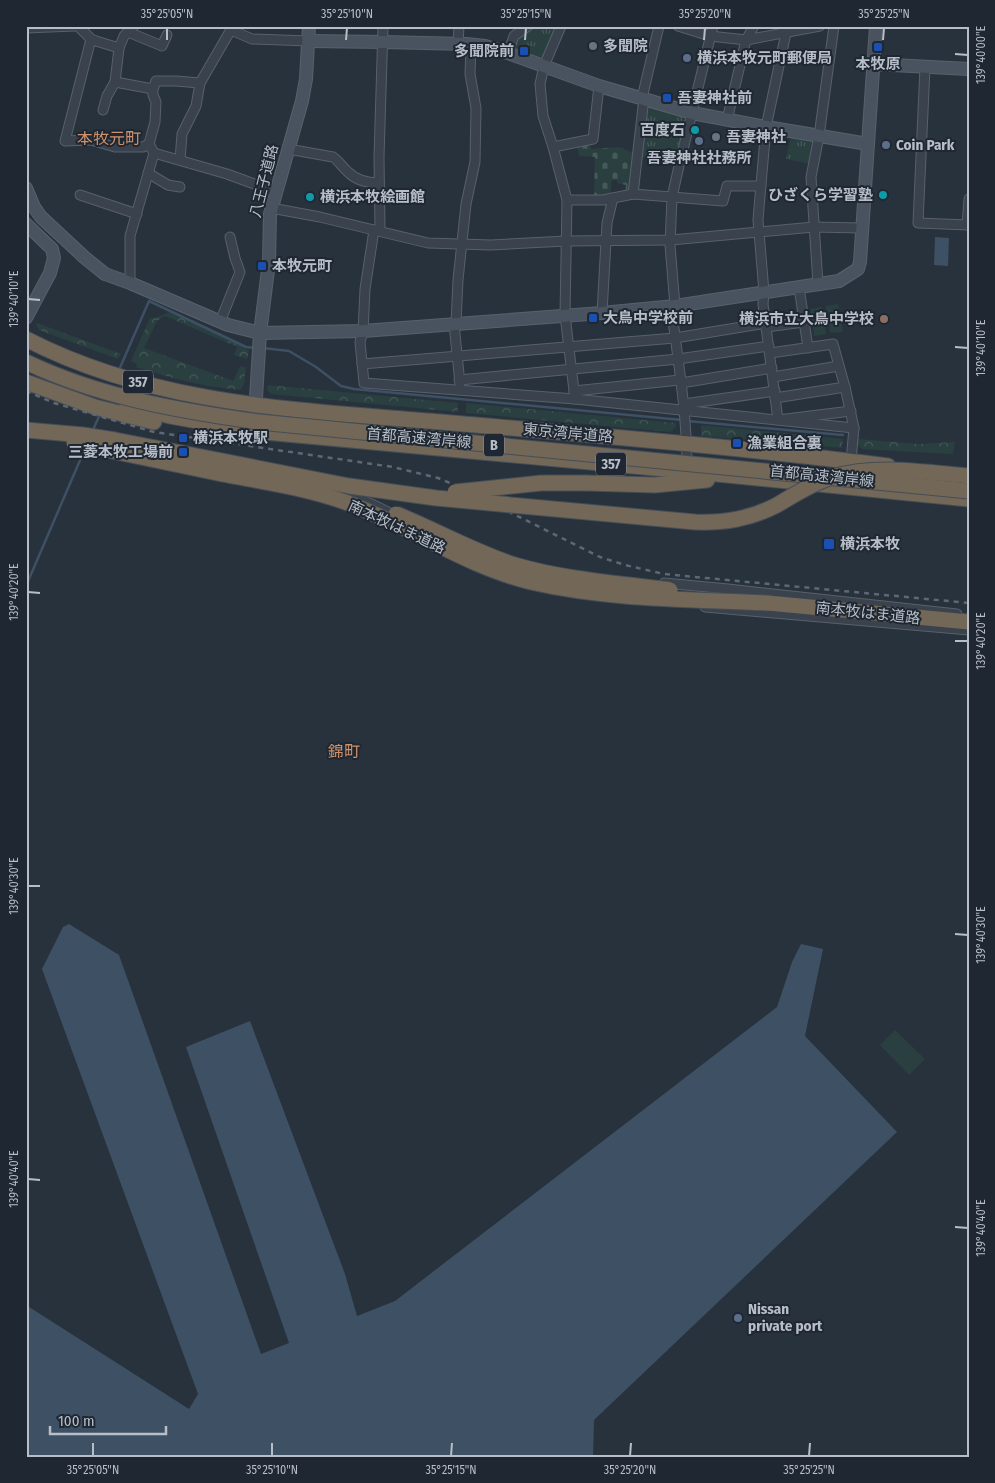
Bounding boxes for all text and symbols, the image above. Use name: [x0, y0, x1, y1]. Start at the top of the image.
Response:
text: 35°25'05"N: [141, 7, 193, 21]
text: 35°25'10"N: [321, 7, 373, 21]
text: 35°25'15"N: [501, 7, 551, 21]
text: 35°25'20"N: [679, 7, 731, 21]
text: 35°25'25"N: [858, 7, 910, 21]
text: 139°40'00"E: [974, 26, 988, 84]
place label: 多聞院: [603, 37, 648, 55]
marker: 多聞院: [587, 40, 599, 52]
marker: 本牧原: [872, 41, 884, 53]
place label: 多聞院前: [454, 42, 514, 60]
marker: 多聞院前: [518, 45, 530, 57]
place label: 横浜本牧元町郵便局: [697, 49, 832, 67]
marker: 横浜本牧元町郵便局: [681, 52, 693, 64]
place label: 本牧原: [855, 55, 901, 73]
place label: 吾妻神社前: [677, 89, 752, 107]
marker: 吾妻神社前: [661, 92, 673, 104]
place label: 百度石: [640, 121, 685, 139]
marker: 百度石: [689, 124, 701, 136]
place label: 吾妻神社: [726, 128, 786, 146]
district label: 本牧元町: [77, 129, 141, 148]
marker: 吾妻神社: [710, 131, 722, 143]
marker: 吾妻神社社務所: [693, 135, 705, 147]
place label: Coin Park: [896, 136, 955, 154]
marker: Coin Park: [880, 139, 892, 151]
street label: 八王子道路: [246, 142, 282, 220]
place label: 吾妻神社社務所: [646, 149, 752, 167]
place label: ひざくら学習塾: [768, 186, 873, 204]
place label: 横浜本牧絵画館: [320, 188, 425, 206]
marker: ひざくら学習塾: [877, 189, 889, 201]
marker: 横浜本牧絵画館: [304, 191, 316, 203]
place label: 本牧元町: [272, 257, 332, 275]
marker: 本牧元町: [256, 260, 268, 272]
text: 139°40'10"E: [7, 270, 21, 327]
place label: 大鳥中学校前: [603, 309, 693, 327]
place label: 横浜市立大鳥中学校: [739, 310, 874, 328]
marker: 大鳥中学校前: [587, 312, 599, 324]
marker: 横浜市立大鳥中学校: [878, 313, 890, 325]
text: 139°40'10"E: [974, 319, 988, 376]
road number: 357: [123, 371, 153, 394]
street label: 東京湾岸道路: [522, 420, 614, 446]
street label: 首都高速湾岸線: [366, 424, 472, 452]
place label: 横浜本牧駅: [193, 429, 268, 447]
marker: 横浜本牧駅: [177, 432, 189, 444]
road number: B: [484, 434, 504, 456]
place label: 漁業組合裏: [747, 434, 822, 452]
marker: 漁業組合裏: [731, 437, 743, 449]
place label: 三菱本牧工場前: [68, 443, 173, 461]
marker: 三菱本牧工場前: [177, 446, 189, 458]
road number: 357: [596, 452, 626, 476]
street label: 首都高速湾岸線: [769, 462, 875, 490]
street label: 南本牧はま道路: [346, 497, 448, 557]
place label: 横浜本牧: [840, 535, 900, 553]
marker: 横浜本牧: [822, 537, 836, 551]
text: 139°40'20"E: [7, 563, 21, 621]
street label: 南本牧はま道路: [815, 599, 921, 627]
text: 139°40'20"E: [974, 612, 988, 670]
district label: 錦町: [328, 742, 360, 761]
text: 139°40'30"E: [7, 857, 21, 915]
text: 139°40'30"E: [974, 906, 988, 964]
text: 139°40'40"E: [7, 1150, 21, 1208]
text: 139°40'40"E: [974, 1199, 988, 1257]
place label: Nissan private port: [748, 1300, 823, 1335]
marker: Nissan private port: [732, 1312, 744, 1324]
scale bar: [50, 1403, 166, 1435]
text: 100 m: [58, 1412, 95, 1430]
text: 35°25'05"N: [67, 1463, 119, 1477]
text: 35°25'10"N: [246, 1463, 298, 1477]
text: 35°25'15"N: [426, 1463, 476, 1477]
text: 35°25'20"N: [604, 1463, 656, 1477]
text: 35°25'25"N: [783, 1463, 835, 1477]

